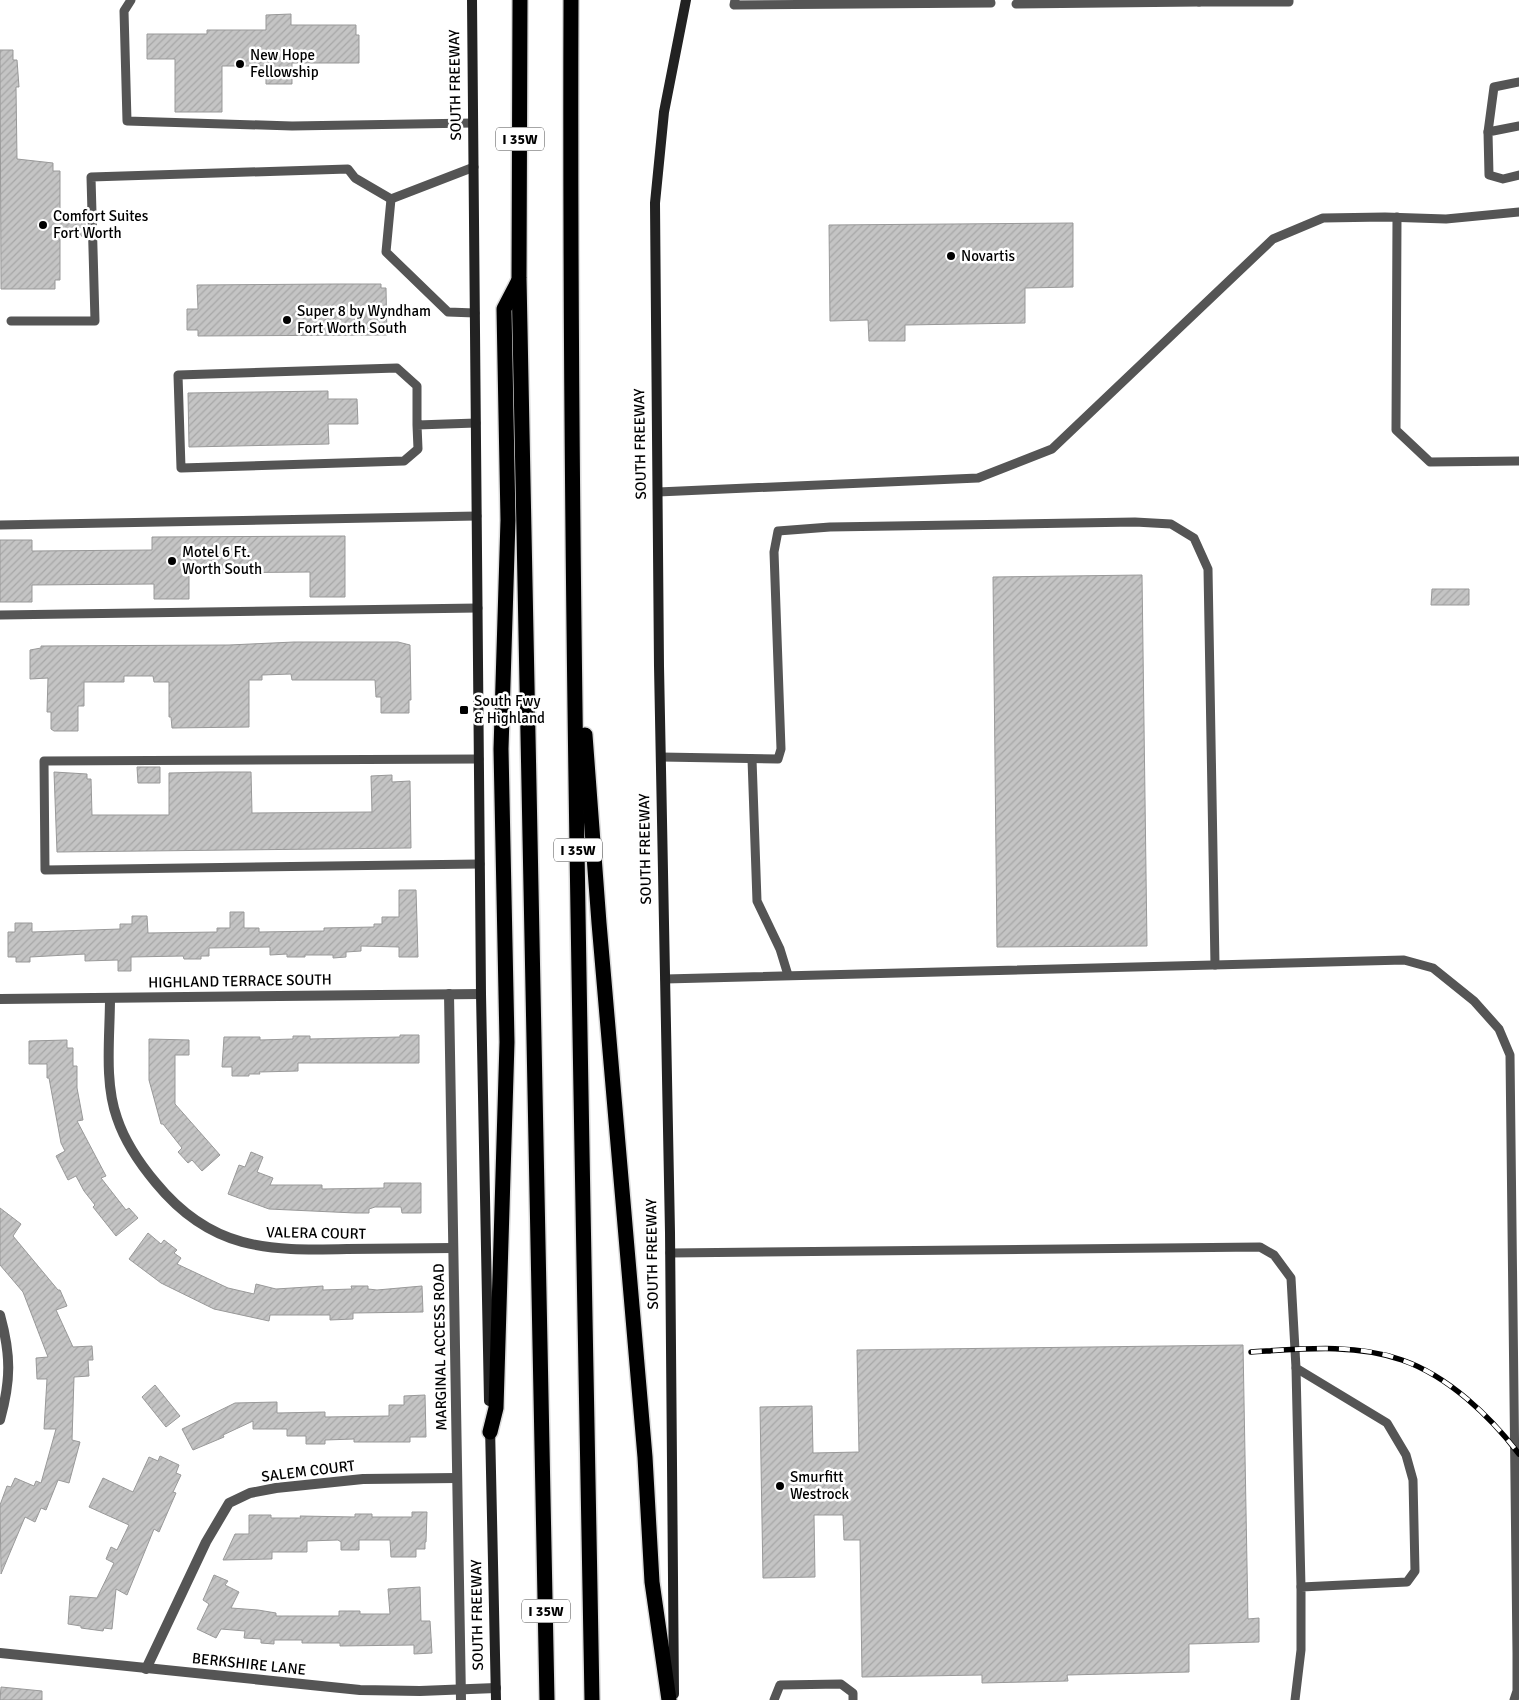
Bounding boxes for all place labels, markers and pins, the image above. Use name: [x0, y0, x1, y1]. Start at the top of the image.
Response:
place label: New Hope Fellowship: [250, 46, 319, 81]
marker: New Hope Fellowship: [234, 58, 246, 70]
place label: Comfort Suites Fort Worth: [53, 207, 149, 242]
marker: Comfort Suites Fort Worth: [37, 219, 49, 231]
place label: Novartis: [961, 247, 1016, 265]
marker: Novartis: [945, 250, 957, 262]
place label: Super 8 by Wyndham Fort Worth South: [297, 302, 431, 337]
marker: Super 8 by Wyndham Fort Worth South: [281, 314, 293, 326]
place label: Motel 6 Ft. Worth South: [182, 543, 262, 578]
marker: Motel 6 Ft. Worth South: [166, 555, 178, 567]
place label: South Fwy & Highland: [474, 692, 545, 727]
marker: South Fwy & Highland: [458, 704, 470, 716]
place label: Smurfitt Westrock: [790, 1468, 850, 1503]
marker: Smurfitt Westrock: [774, 1480, 786, 1492]

